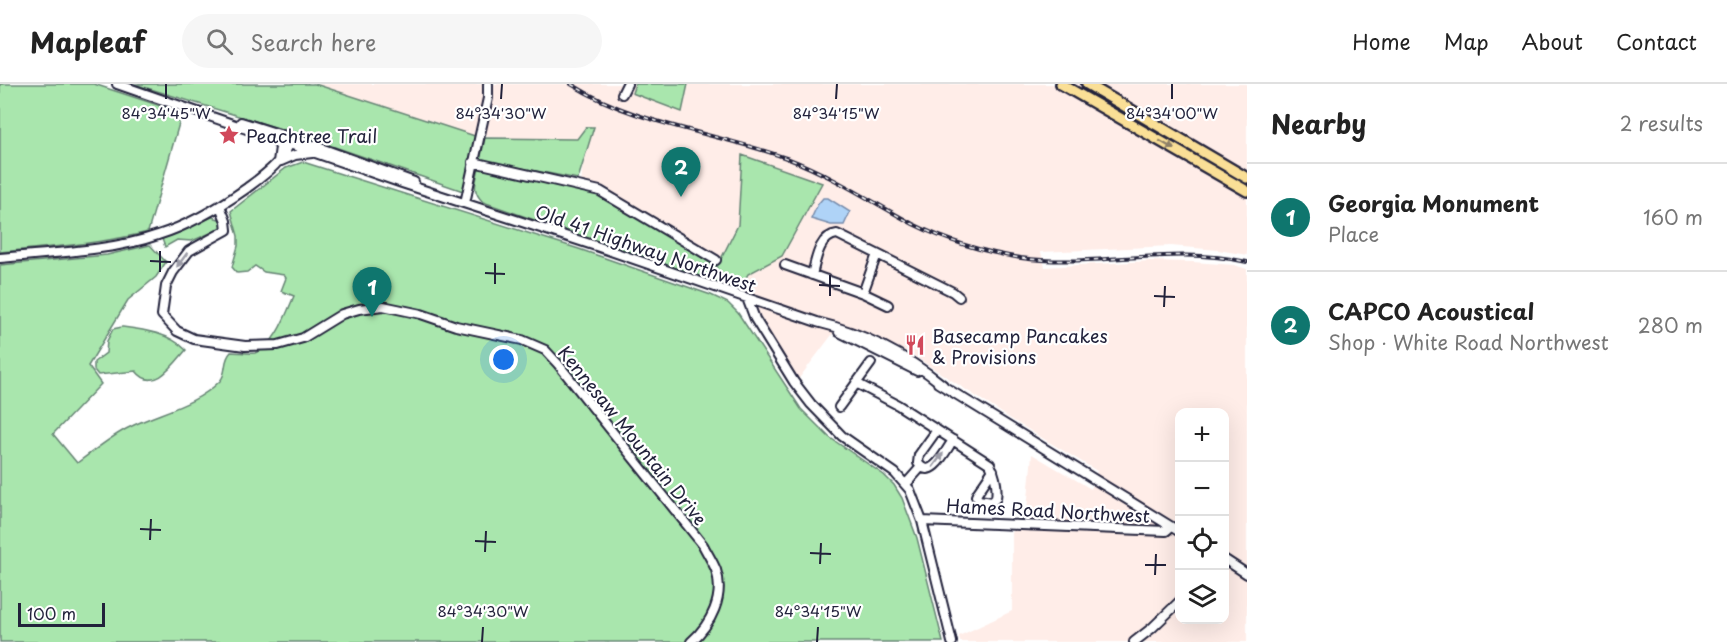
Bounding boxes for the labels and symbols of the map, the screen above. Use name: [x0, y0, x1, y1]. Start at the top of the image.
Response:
text: 84°34'45"W: [121, 101, 211, 124]
text: 84°34'30"W: [455, 101, 547, 124]
text: 84°34'15"W: [793, 101, 880, 124]
text: 84°34'00"W: [1126, 101, 1219, 124]
place label: Peachtree Trail: [246, 122, 378, 149]
place icon: Peachtree Trail: [217, 123, 241, 147]
one-way arrow: [1158, 139, 1175, 149]
pin: 2: [662, 147, 700, 197]
street label: Old 41 Highway Northwest: [532, 197, 760, 299]
one-way arrow: [175, 252, 188, 268]
pin: 1: [352, 268, 392, 317]
place label: Basecamp Pancakes & Provisions: [932, 322, 1108, 370]
restaurant icon: Basecamp Pancakes & Provisions: [903, 333, 927, 357]
street label: Kennesaw Mountain Drive: [552, 339, 714, 531]
your location: [489, 345, 518, 374]
one-way arrow: [932, 452, 944, 467]
street label: Hames Road Northwest: [945, 491, 1151, 529]
text: 84°34'30"W: [437, 599, 529, 622]
text: 84°34'15"W: [775, 599, 862, 622]
scale bar: [18, 600, 105, 628]

